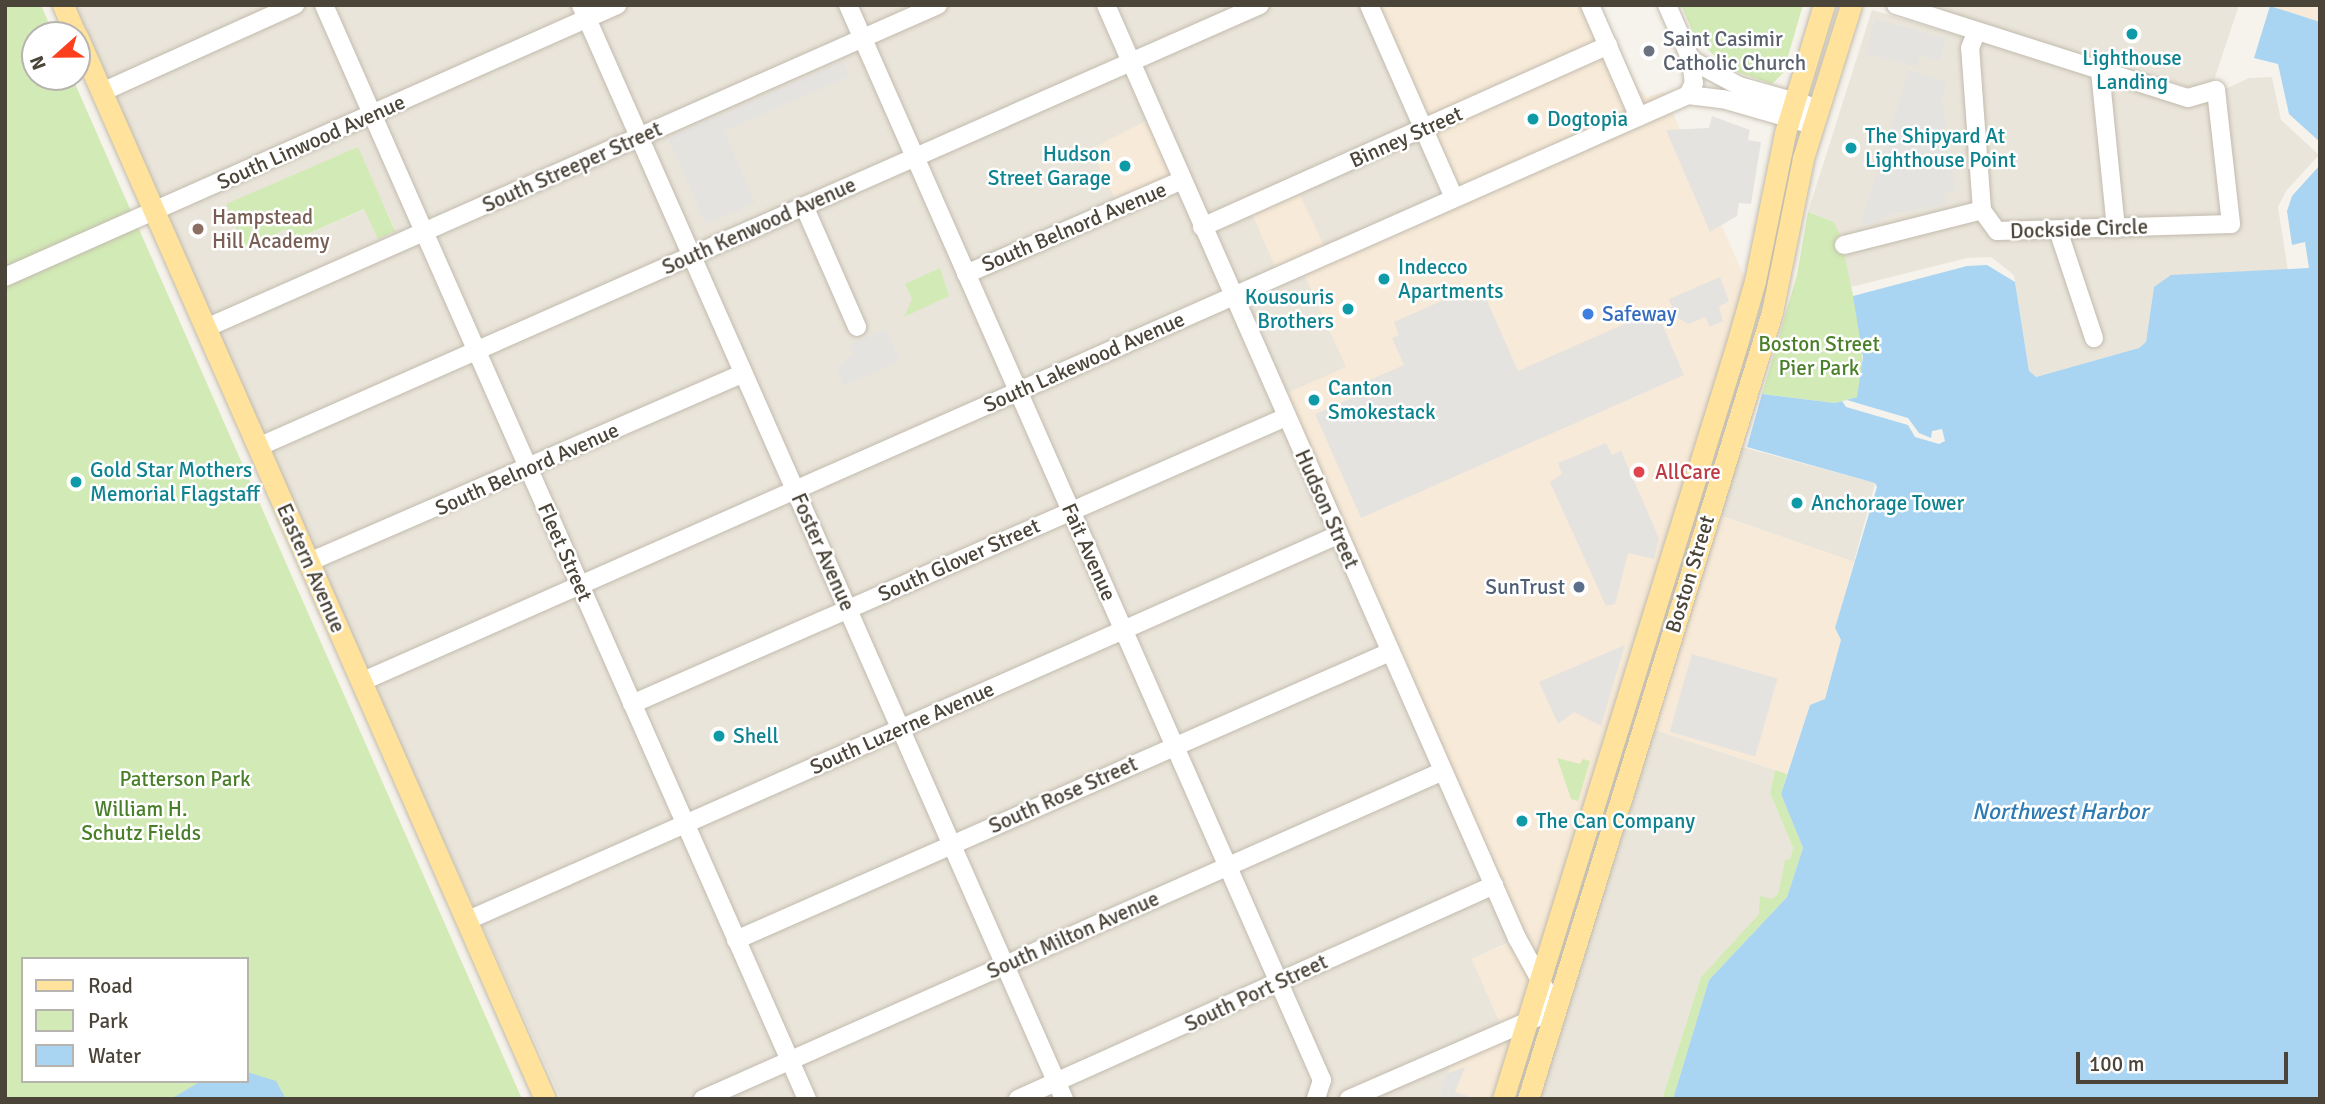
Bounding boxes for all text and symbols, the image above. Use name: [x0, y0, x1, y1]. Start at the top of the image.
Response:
north arrow: [21, 21, 91, 91]
place label: Saint Casimir Catholic Church: [1663, 26, 1806, 76]
marker: Lighthouse Landing: [2124, 26, 2140, 42]
marker: Saint Casimir Catholic Church: [1641, 43, 1657, 59]
place label: Lighthouse Landing: [2082, 45, 2182, 95]
text: N: [25, 52, 52, 73]
street label: South Linwood Avenue: [213, 89, 409, 195]
street label: Binney Street: [1346, 101, 1466, 173]
place label: Dogtopia: [1547, 106, 1628, 132]
marker: Dogtopia: [1525, 111, 1541, 127]
street label: South Streeper Street: [478, 116, 666, 218]
place label: The Shipyard At Lighthouse Point: [1865, 123, 2016, 173]
marker: The Shipyard At Lighthouse Point: [1843, 140, 1859, 156]
place label: Hudson Street Garage: [988, 141, 1111, 191]
marker: Hudson Street Garage: [1117, 158, 1133, 174]
street label: South Kenwood Avenue: [658, 172, 860, 280]
street label: South Belnord Avenue: [978, 177, 1170, 277]
place label: Hampstead Hill Academy: [212, 204, 330, 254]
street label: Dockside Circle: [2010, 214, 2148, 244]
marker: Hampstead Hill Academy: [190, 221, 206, 237]
place label: Indecco Apartments: [1398, 254, 1503, 304]
marker: Indecco Apartments: [1376, 271, 1392, 287]
place label: Kousouris Brothers: [1245, 284, 1334, 334]
marker: Kousouris Brothers: [1340, 301, 1356, 317]
place label: Safeway: [1602, 301, 1677, 327]
street label: South Lakewood Avenue: [980, 306, 1188, 418]
marker: Safeway: [1580, 306, 1596, 322]
park label: Boston Street Pier Park: [1758, 331, 1880, 381]
place label: Canton Smokestack: [1328, 375, 1435, 425]
marker: Canton Smokestack: [1306, 392, 1322, 408]
street label: South Belnord Avenue: [431, 417, 623, 521]
street label: Hudson Street: [1290, 446, 1364, 572]
place label: Gold Star Mothers Memorial Flagstaff: [90, 457, 260, 507]
place label: AllCare: [1655, 459, 1721, 485]
marker: AllCare: [1629, 462, 1649, 482]
marker: Gold Star Mothers Memorial Flagstaff: [68, 474, 84, 490]
street label: Foster Avenue: [786, 489, 860, 615]
place label: Anchorage Tower: [1811, 490, 1964, 516]
marker: Anchorage Tower: [1789, 495, 1805, 511]
street label: Fleet Street: [532, 499, 598, 605]
street label: Fait Avenue: [1056, 499, 1122, 605]
street label: Eastern Avenue: [271, 500, 351, 636]
street label: Boston Street: [1660, 512, 1720, 636]
street label: South Glover Street: [874, 513, 1044, 607]
place label: SunTrust: [1485, 574, 1565, 600]
marker: SunTrust: [1571, 579, 1587, 595]
street label: South Luzerne Avenue: [806, 676, 998, 780]
place label: Shell: [733, 723, 779, 749]
marker: Shell: [711, 728, 727, 744]
street label: South Rose Street: [985, 751, 1141, 839]
park label: Patterson Park: [119, 766, 251, 792]
park label: William H. Schutz Fields: [81, 796, 201, 846]
water label: Northwest Harbor: [1972, 798, 2148, 826]
place label: The Can Company: [1536, 808, 1695, 834]
marker: The Can Company: [1514, 813, 1530, 829]
street label: South Milton Avenue: [983, 886, 1163, 984]
street label: South Port Street: [1181, 949, 1331, 1037]
legend: [21, 957, 248, 1083]
text: Road: [88, 973, 133, 999]
text: Park: [88, 1008, 128, 1034]
scale bar: [2080, 1038, 2292, 1082]
text: Water: [88, 1043, 141, 1069]
text: 100 m: [2089, 1051, 2144, 1077]

